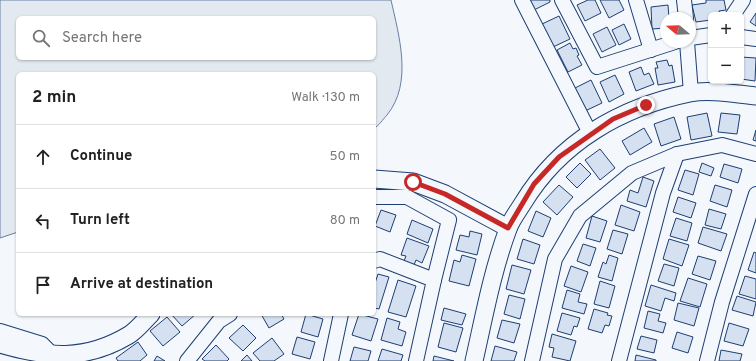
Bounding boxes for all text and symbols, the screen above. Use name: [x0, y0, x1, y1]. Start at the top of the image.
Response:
north arrow: [660, 12, 696, 48]
map controls: [708, 12, 744, 84]
button: +: [708, 12, 744, 48]
search box: [16, 16, 376, 60]
icon: search: [30, 27, 52, 49]
text: Search here: [62, 29, 142, 48]
button: −: [708, 48, 744, 84]
text: 2 min: [32, 87, 76, 109]
text: Walk · 130 m: [291, 90, 360, 106]
route end: [637, 96, 655, 114]
icon: ahead: [32, 146, 54, 168]
text: Continue: [70, 147, 132, 166]
text: 50 m: [330, 149, 360, 165]
route start: [404, 173, 422, 191]
icon: left: [32, 210, 54, 232]
text: Turn left: [70, 211, 130, 230]
text: 80 m: [330, 213, 360, 229]
icon: arrive: [32, 274, 54, 296]
text: Arrive at destination: [70, 275, 213, 294]

